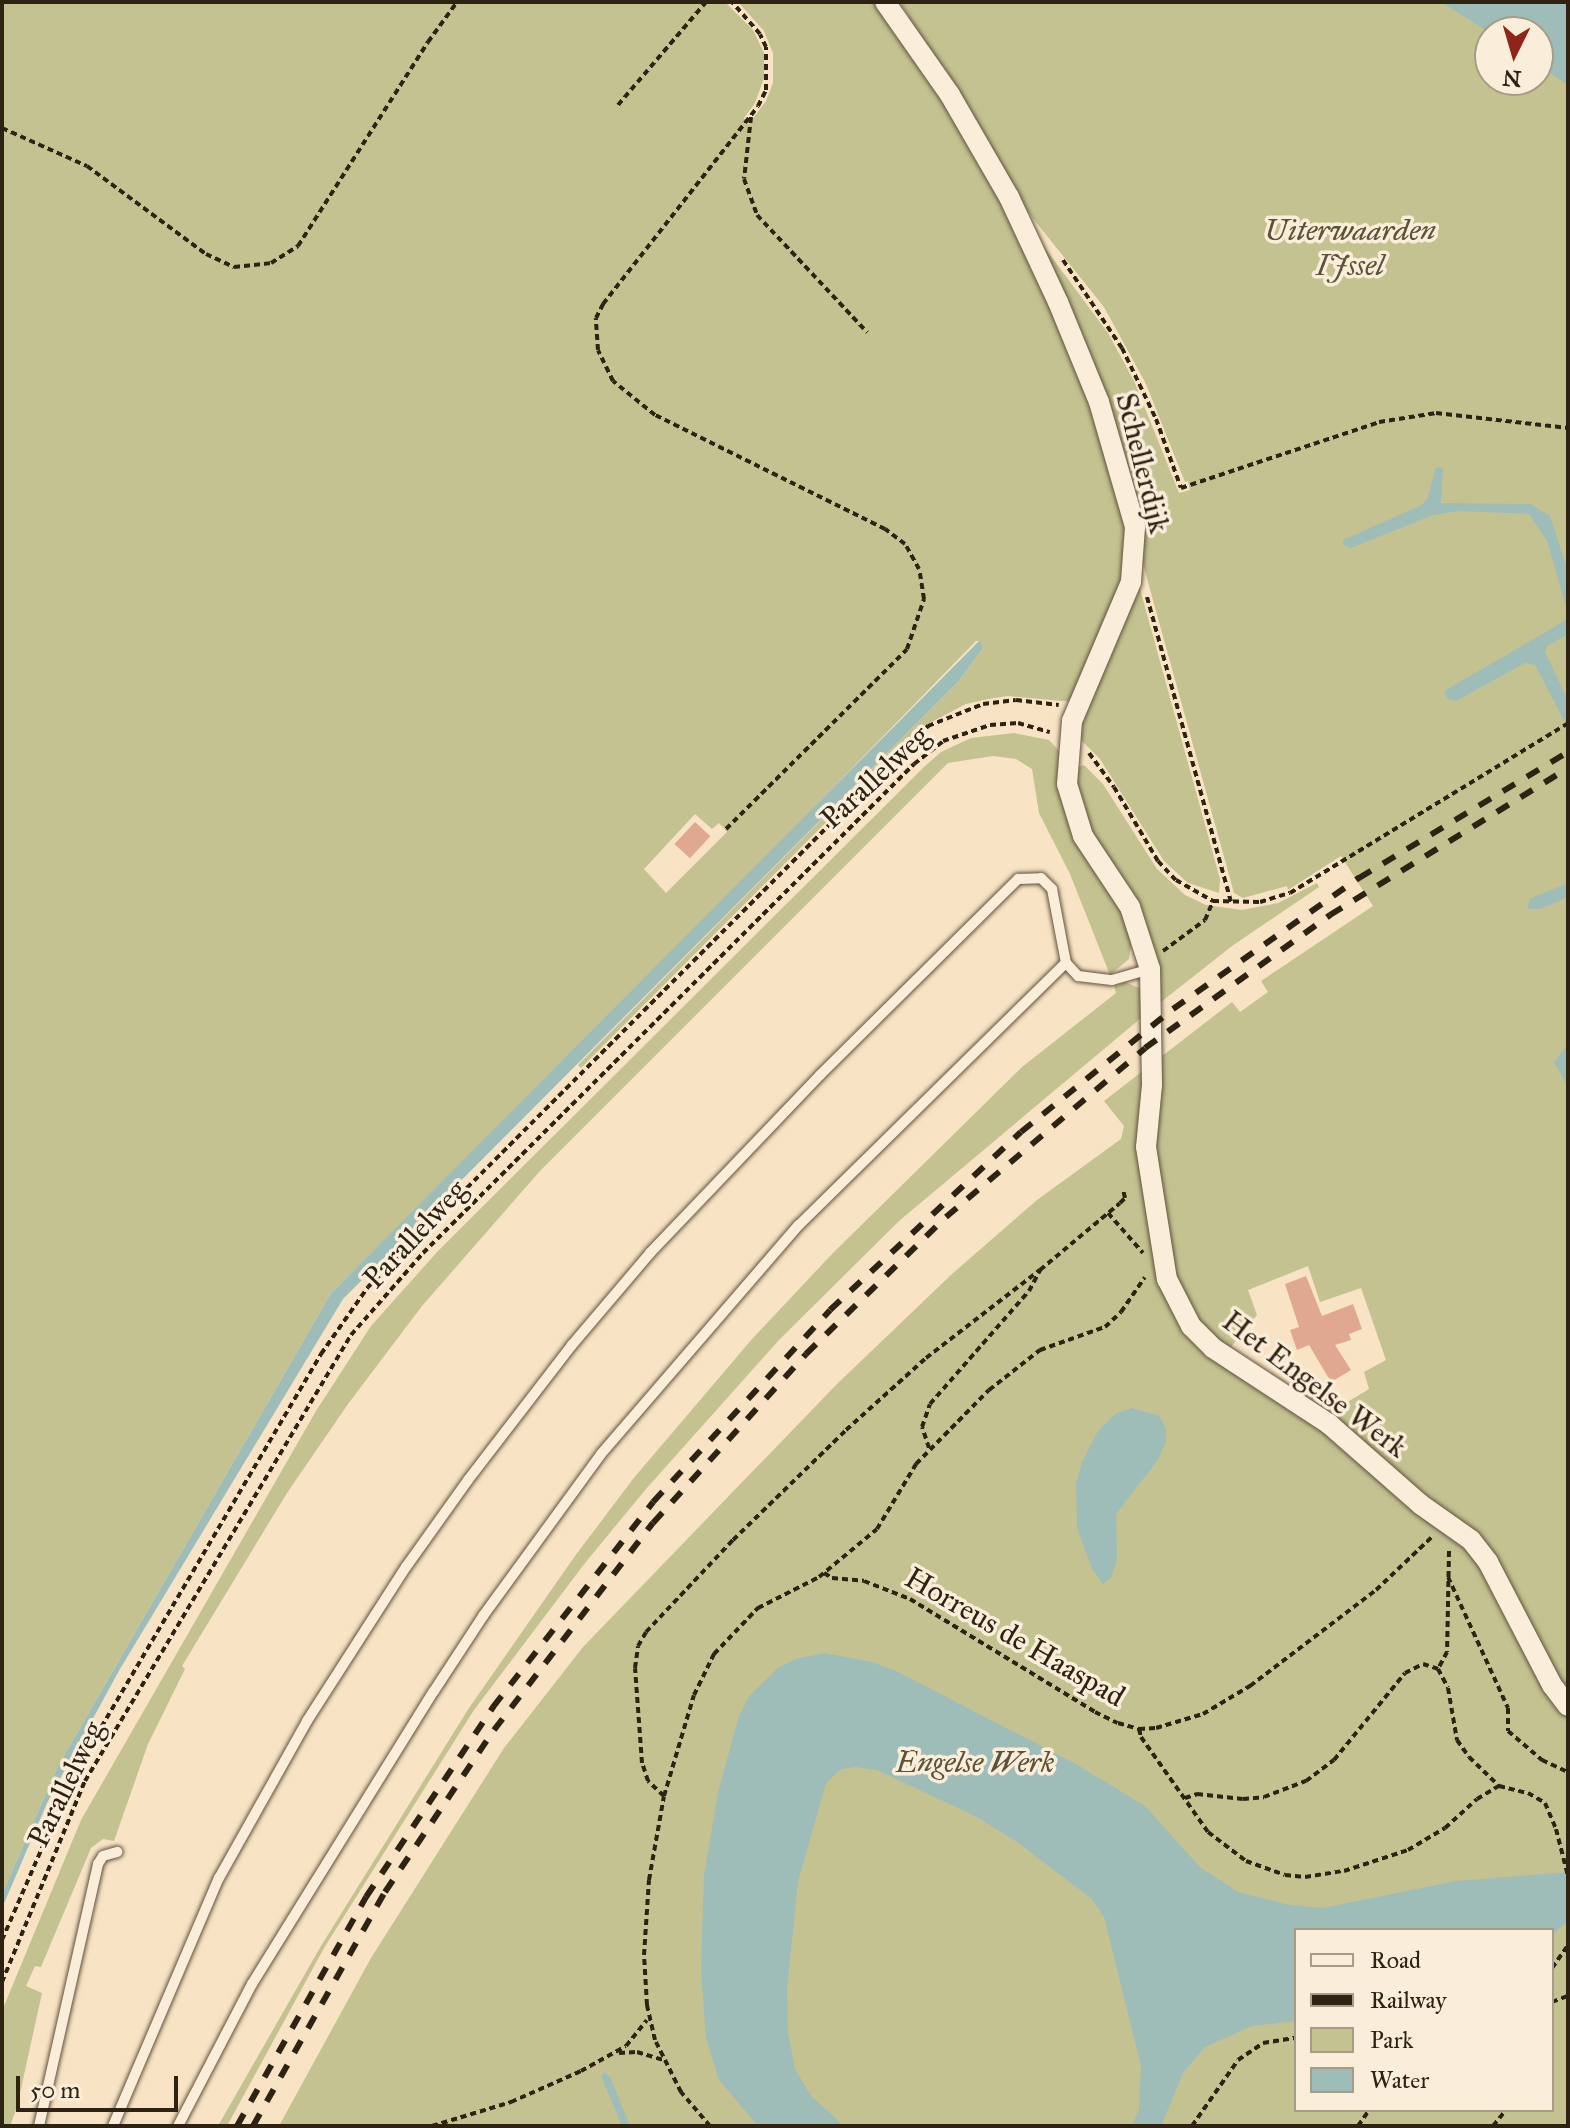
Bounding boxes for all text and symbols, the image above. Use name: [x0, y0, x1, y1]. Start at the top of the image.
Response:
north arrow: [1474, 16, 1554, 96]
text: N: [1502, 64, 1523, 93]
park label: Uiterwaarden IJssel: [1264, 212, 1436, 282]
street label: Schellerdijk: [1108, 389, 1178, 537]
street label: Parallelweg: [813, 718, 937, 836]
street label: Parallelweg: [356, 1172, 474, 1296]
street label: Het Engelse Werk: [1215, 1303, 1415, 1465]
street label: Horreus de Haaspad: [899, 1559, 1131, 1715]
street label: Parallelweg: [20, 1715, 112, 1853]
park label: Engelse Werk: [896, 1744, 1054, 1780]
legend: [1294, 1928, 1554, 2112]
text: Road: [1370, 1945, 1421, 1975]
text: Railway: [1370, 1985, 1447, 2015]
text: Park: [1370, 2025, 1413, 2055]
scale bar: [20, 2060, 182, 2110]
text: Water: [1370, 2065, 1429, 2095]
text: 50 m: [30, 2075, 80, 2105]

